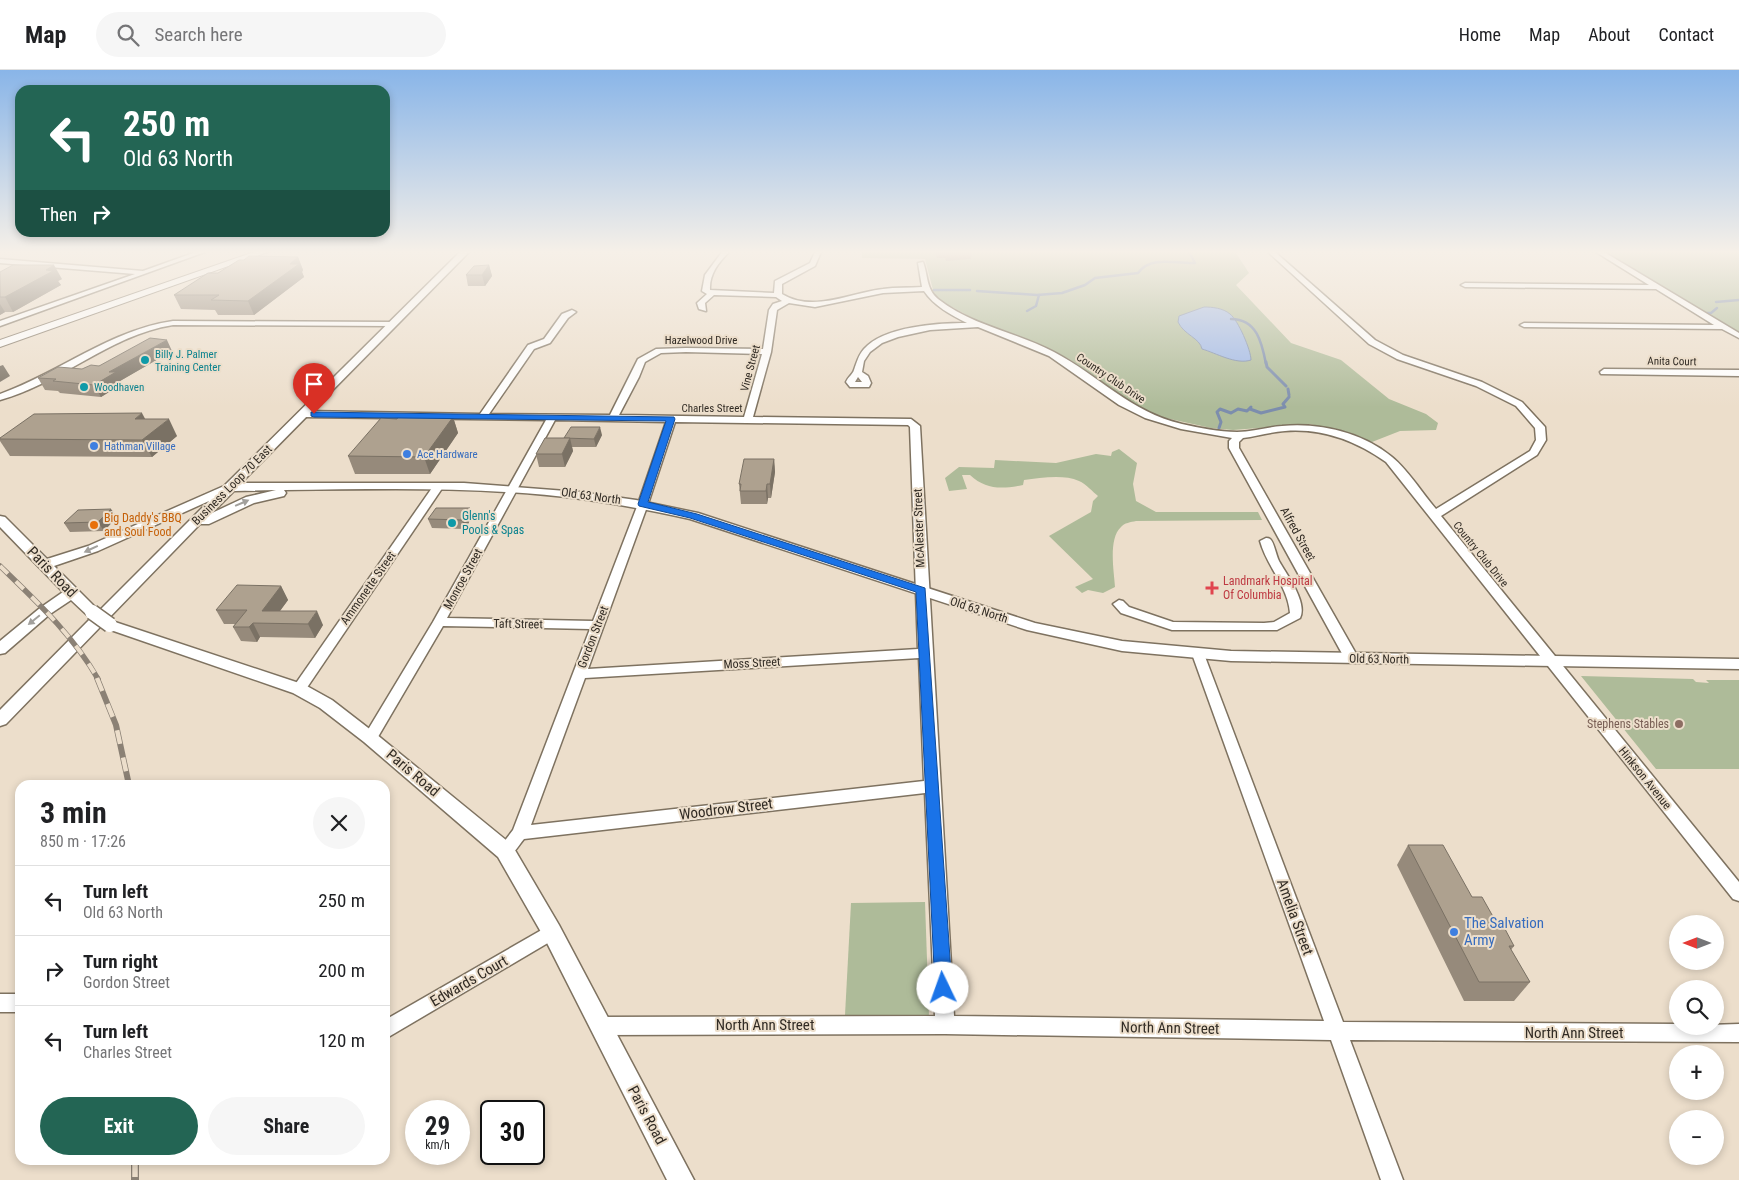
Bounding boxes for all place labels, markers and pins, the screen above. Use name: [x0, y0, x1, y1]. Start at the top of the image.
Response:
place label: Billy J. Palmer Training Center: [155, 348, 222, 374]
marker: Billy J. Palmer Training Center: [139, 354, 151, 366]
pin: [293, 363, 335, 414]
marker: Woodhaven: [78, 381, 90, 393]
place label: Woodhaven: [94, 381, 144, 394]
marker: Hathman Village: [88, 440, 100, 452]
place label: Hathman Village: [104, 440, 176, 453]
marker: Ace Hardware: [401, 448, 413, 460]
place label: Ace Hardware: [417, 448, 478, 461]
place label: Glenn's Pools & Spas: [462, 509, 524, 537]
place label: Big Daddy's BBQ and Soul Food: [104, 511, 182, 539]
marker: Glenn's Pools & Spas: [446, 517, 458, 529]
marker: Big Daddy's BBQ and Soul Food: [88, 519, 100, 531]
place label: Landmark Hospital Of Columbia: [1223, 574, 1312, 602]
marker: Landmark Hospital Of Columbia: [1205, 581, 1219, 595]
place label: Stephens Stables: [1587, 717, 1669, 731]
marker: Stephens Stables: [1673, 718, 1685, 730]
place label: The Salvation Army: [1464, 914, 1544, 949]
marker: The Salvation Army: [1448, 926, 1460, 938]

